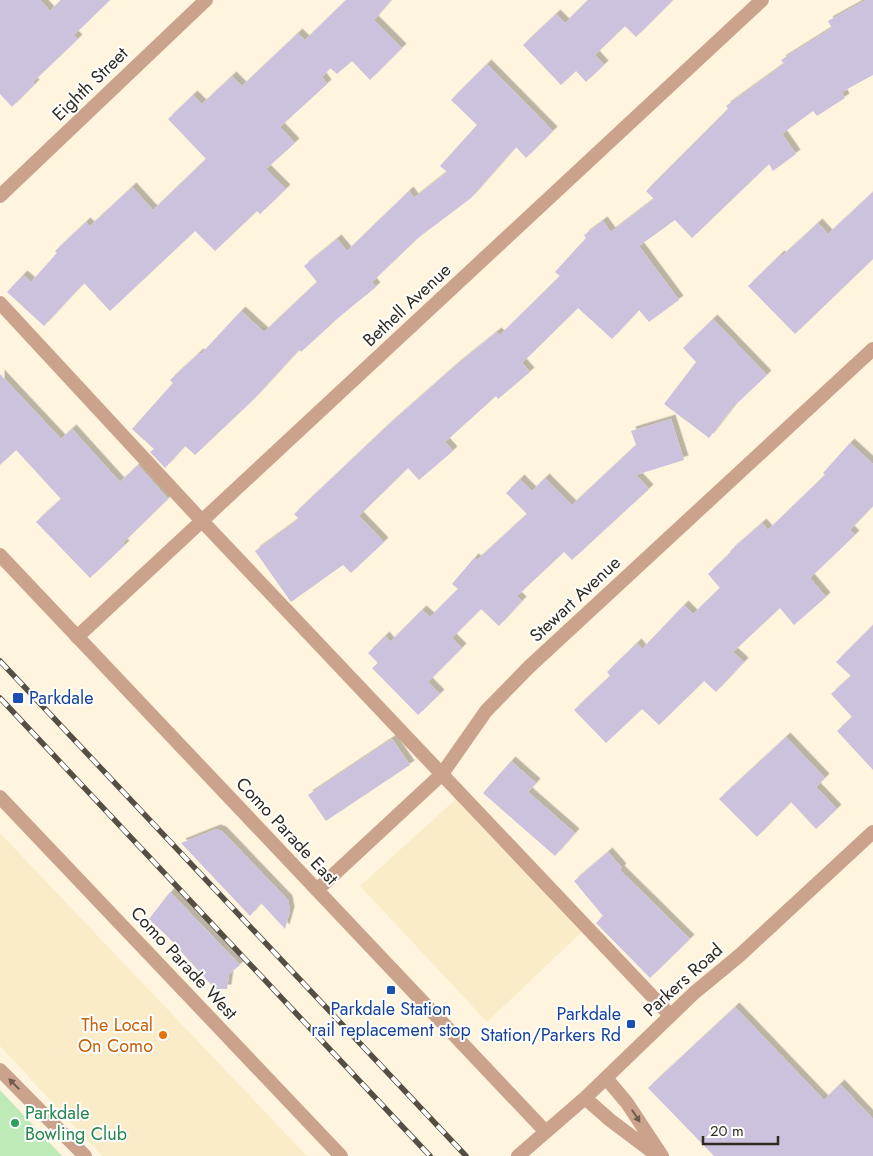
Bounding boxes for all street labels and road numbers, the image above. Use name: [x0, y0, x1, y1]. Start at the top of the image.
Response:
street label: Eighth Street: [46, 41, 134, 127]
street label: Bethell Avenue: [357, 257, 457, 353]
street label: Stewart Avenue: [524, 550, 626, 648]
street label: Como Parade East: [230, 771, 344, 891]
street label: Como Parade West: [125, 901, 244, 1026]
street label: Parkers Road: [638, 937, 728, 1023]

